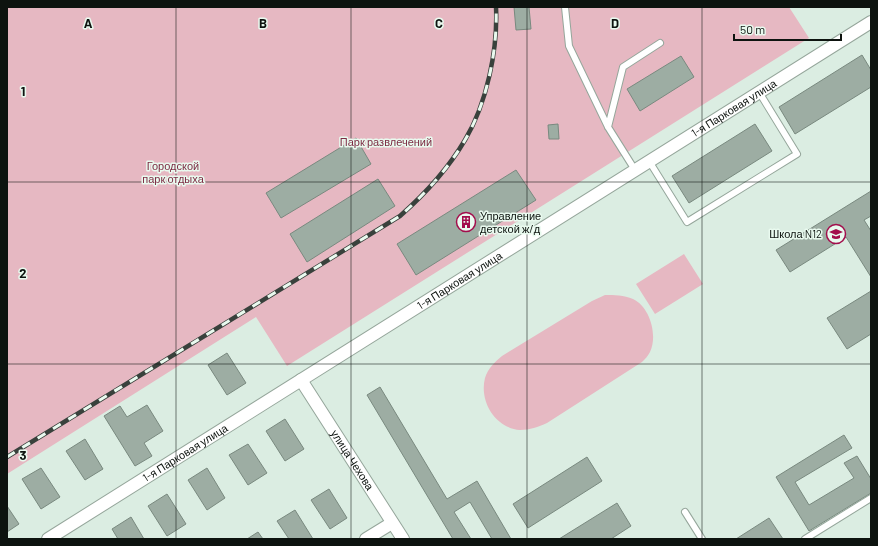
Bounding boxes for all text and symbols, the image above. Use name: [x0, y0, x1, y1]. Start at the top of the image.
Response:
text: A: [84, 15, 93, 31]
text: B: [259, 15, 267, 31]
text: C: [435, 15, 443, 31]
text: D: [611, 15, 619, 31]
scale bar: [734, 16, 841, 42]
text: 50 m: [740, 22, 765, 36]
street label: 1-я Парковая улица: [689, 76, 779, 139]
text: 1: [21, 83, 25, 99]
park label: Парк развлечений: [340, 135, 432, 148]
park label: Городской парк отдыха: [142, 159, 205, 185]
place label: Управление детской ж/д: [480, 209, 541, 235]
building icon: Управление детской ж/д: [455, 211, 477, 233]
school or university icon: Школа N12: [825, 223, 847, 245]
place label: Школа N12: [769, 227, 822, 240]
street label: 1-я Парковая улица: [414, 248, 505, 312]
text: 2: [19, 265, 27, 281]
street label: 1-я Парковая улица: [140, 420, 231, 484]
street label: улица Чехова: [329, 427, 377, 493]
text: 3: [19, 447, 27, 463]

